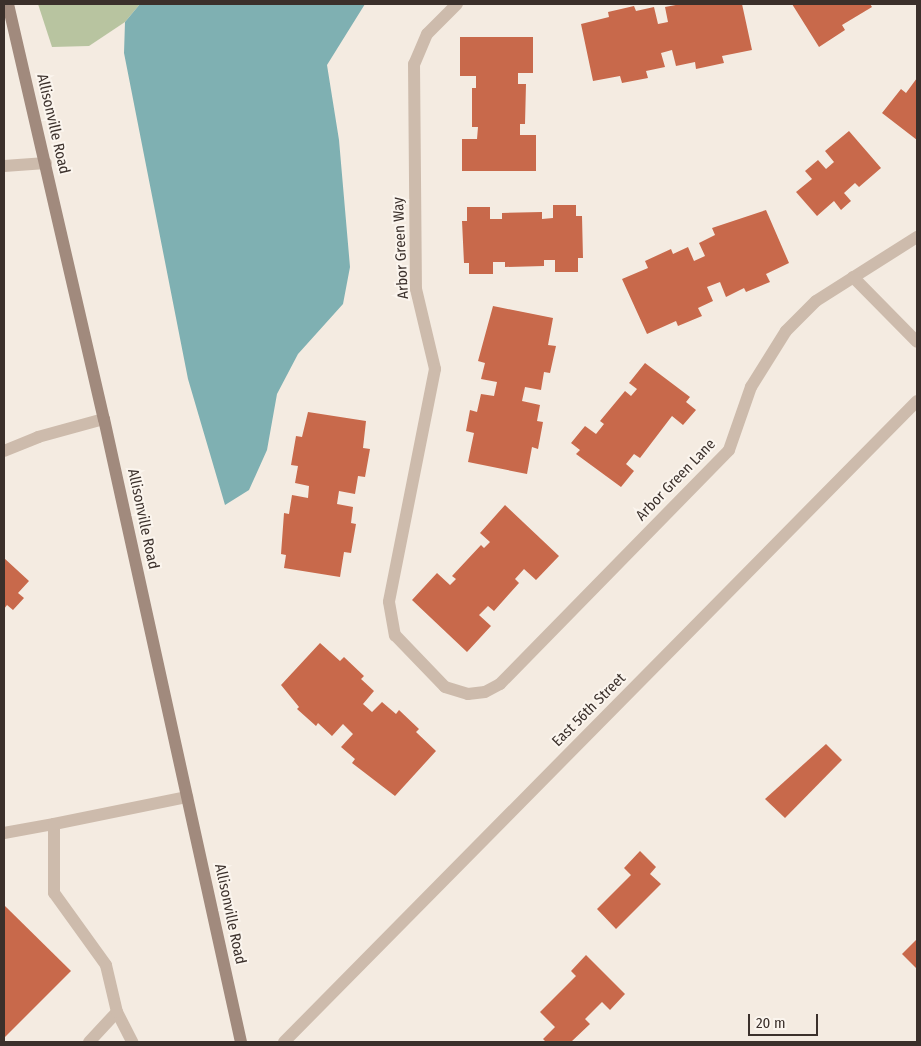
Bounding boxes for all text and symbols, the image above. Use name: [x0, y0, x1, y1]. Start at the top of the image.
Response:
street label: Allisonville Road: [33, 72, 73, 176]
street label: Arbor Green Way: [389, 197, 413, 299]
street label: Arbor Green Lane: [632, 435, 720, 525]
street label: Allisonville Road: [124, 467, 162, 571]
street label: East 56th Street: [549, 670, 629, 750]
street label: Allisonville Road: [211, 862, 249, 966]
scale bar: [751, 1004, 821, 1036]
text: 20 m: [756, 1014, 786, 1032]

